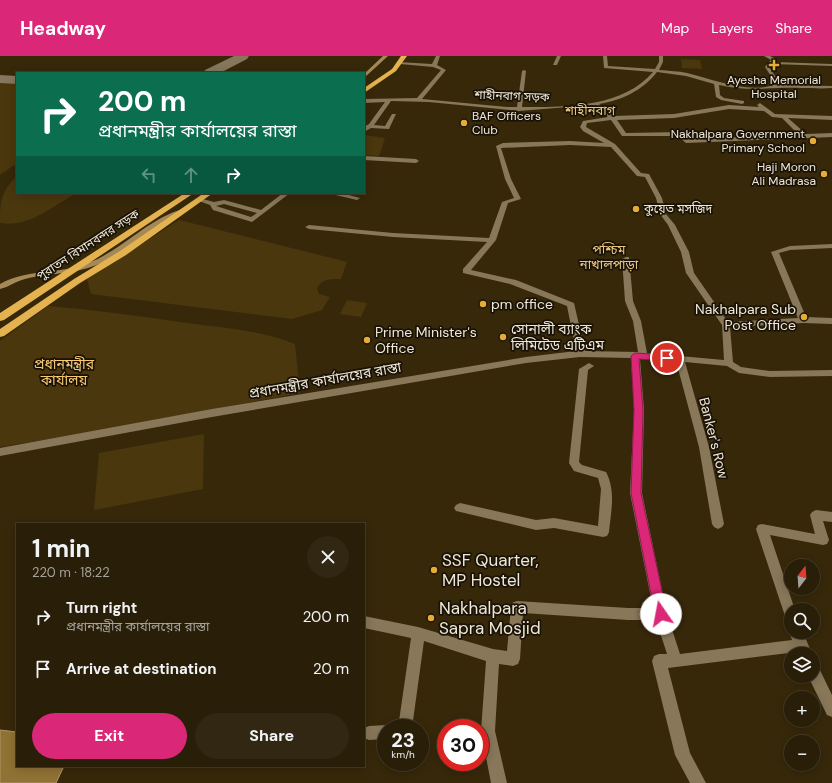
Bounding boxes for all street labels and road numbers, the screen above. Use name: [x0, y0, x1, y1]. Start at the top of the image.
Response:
street label: শাহীনবাগ সড়ক: [473, 87, 550, 105]
street label: পুরাতন বিমানবন্দর সড়ক: [34, 206, 143, 284]
street label: প্রধানমন্ত্রীর কার্যালয়ের রাস্তা: [247, 358, 403, 402]
street label: Banker's Row: [695, 395, 733, 481]

